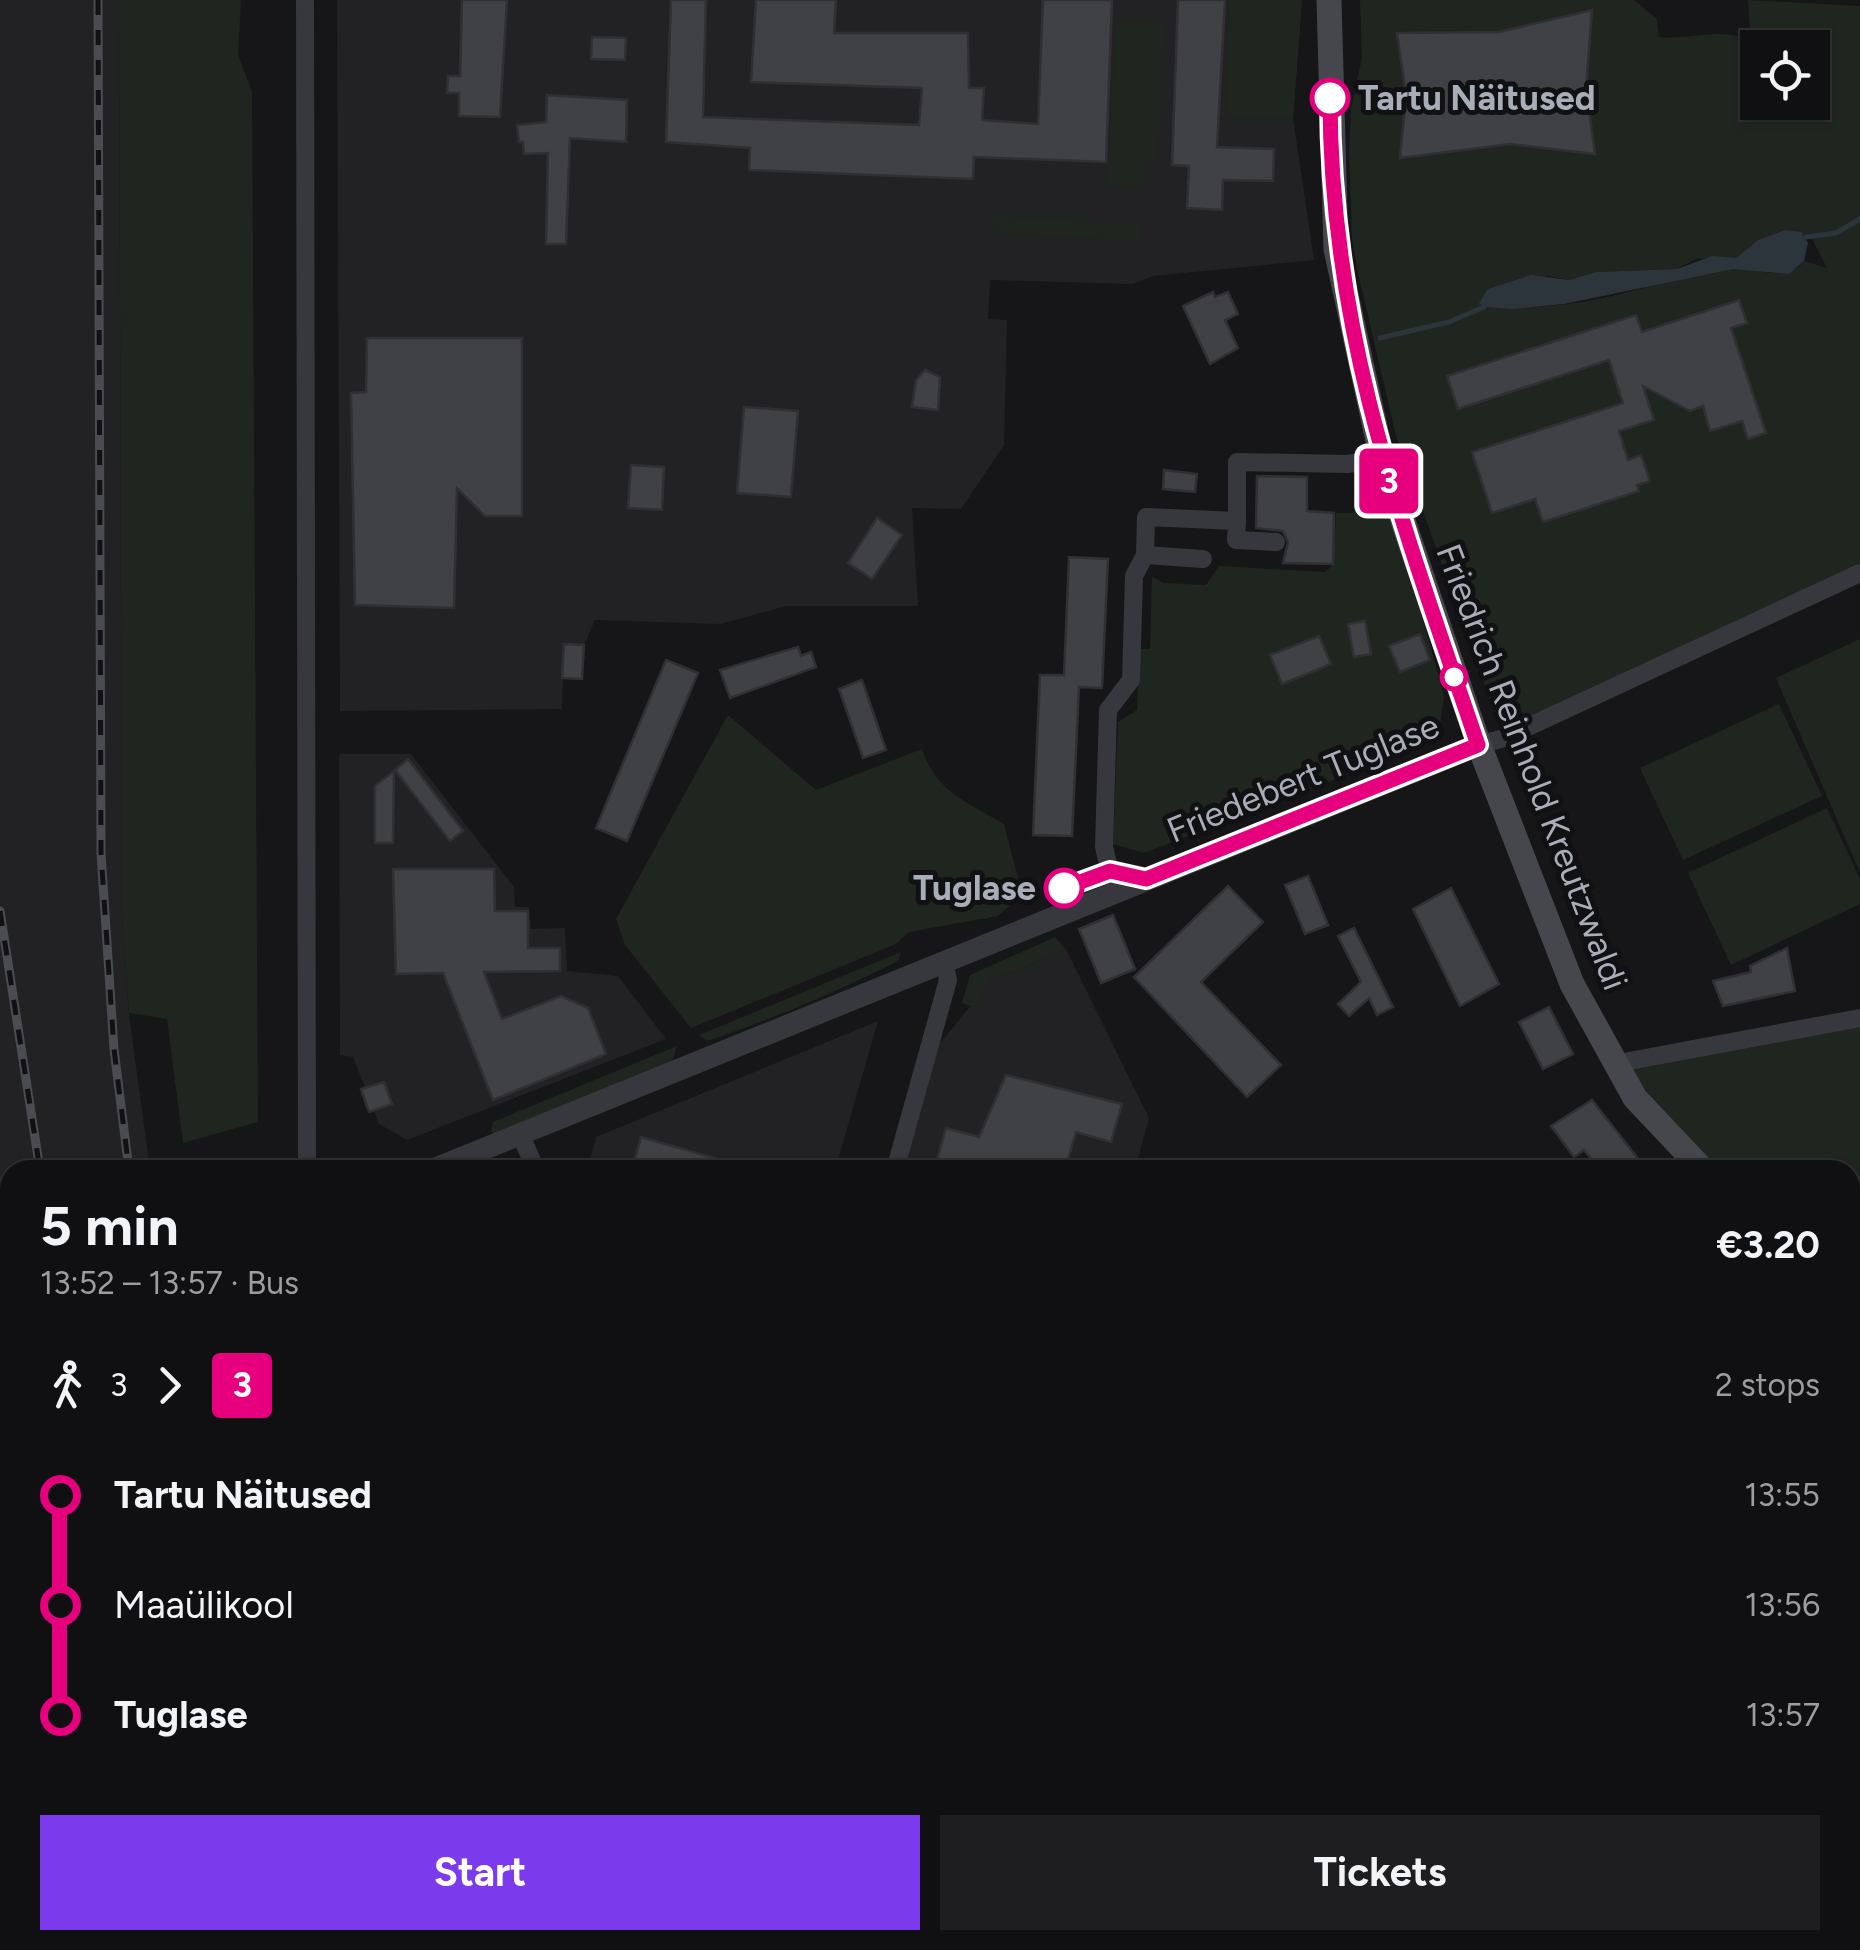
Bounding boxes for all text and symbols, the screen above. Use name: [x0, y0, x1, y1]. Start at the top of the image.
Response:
map controls: [1740, 30, 1830, 120]
button: locate: [1740, 30, 1830, 120]
place label: Tartu Näitused: [1358, 77, 1596, 119]
marker: Tartu Näitused: [1311, 79, 1349, 117]
line badge: 3: [1356, 448, 1422, 514]
text: 3: [1379, 460, 1399, 502]
street label: Friedrich Reinhold Kreutzwaldi: [1427, 538, 1637, 996]
unlabelled marker: [1441, 664, 1467, 690]
street label: Friedebert Tuglase: [1161, 704, 1445, 852]
place label: Tuglase: [913, 867, 1036, 909]
marker: Tuglase: [1045, 869, 1083, 907]
text: 5 min: [40, 1193, 179, 1259]
text: €3.20: [1716, 1222, 1820, 1268]
text: 13:52 – 13:57 · Bus: [40, 1264, 299, 1302]
icon: walk: [40, 1358, 95, 1413]
icon: forward: [142, 1358, 197, 1413]
text: 3: [232, 1364, 252, 1406]
text: 3: [110, 1366, 127, 1404]
text: 2 stops: [1715, 1366, 1820, 1404]
text: Tartu Näitused: [114, 1472, 372, 1518]
text: 13:55: [1744, 1476, 1820, 1514]
text: Maaülikool: [114, 1582, 294, 1628]
text: 13:56: [1745, 1586, 1820, 1624]
text: Tuglase: [114, 1692, 248, 1738]
text: 13:57: [1746, 1696, 1820, 1734]
button: Start: [40, 1815, 920, 1930]
button: Tickets: [940, 1815, 1820, 1930]

